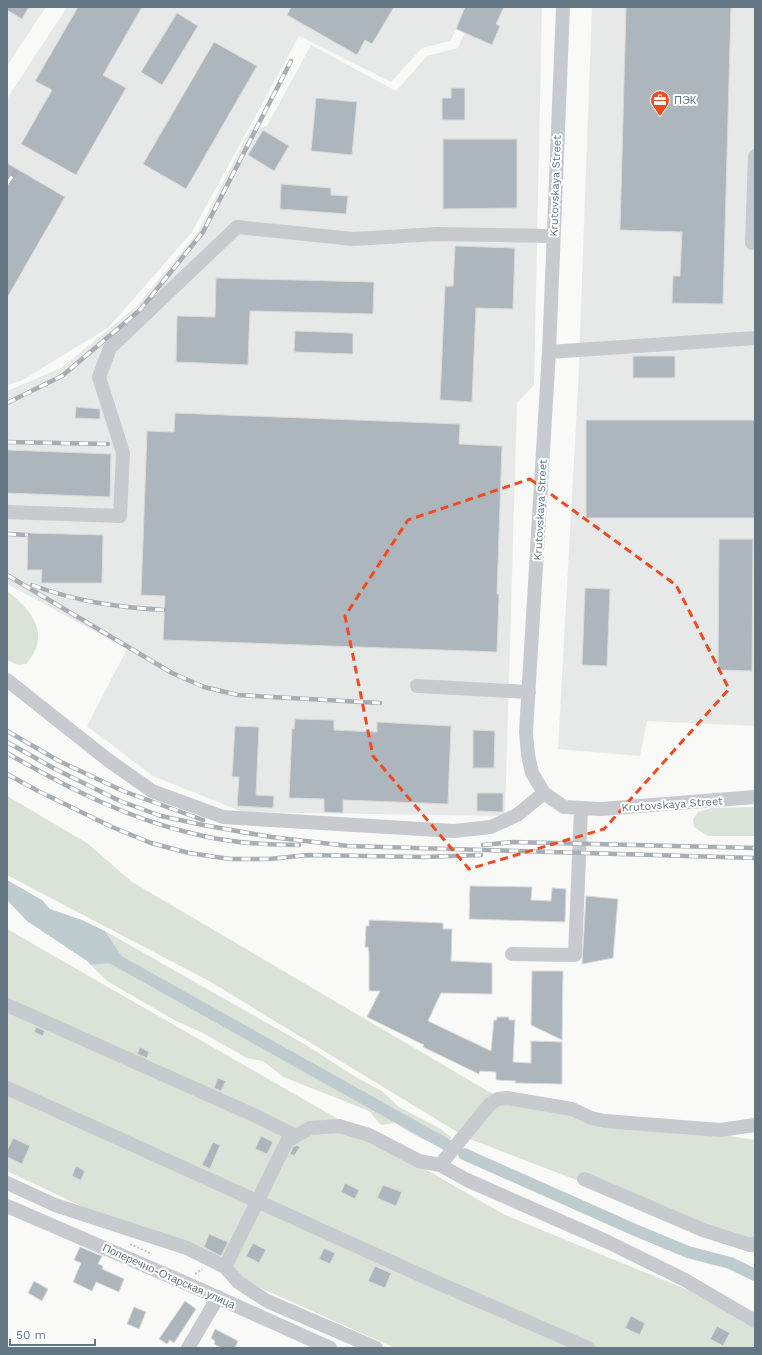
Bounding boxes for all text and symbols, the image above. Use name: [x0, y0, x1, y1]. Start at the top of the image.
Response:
office icon: ПЭК: [649, 89, 671, 117]
place label: ПЭК: [674, 94, 697, 107]
street label: Krutovskaya Street: [547, 135, 564, 237]
street label: Krutovskaya Street: [531, 459, 550, 561]
street label: Krutovskaya Street: [621, 794, 723, 815]
street label: Поперечно-Отарская улица: [100, 1241, 238, 1312]
scale bar: [10, 1321, 95, 1347]
text: 50 m: [16, 1328, 46, 1342]

